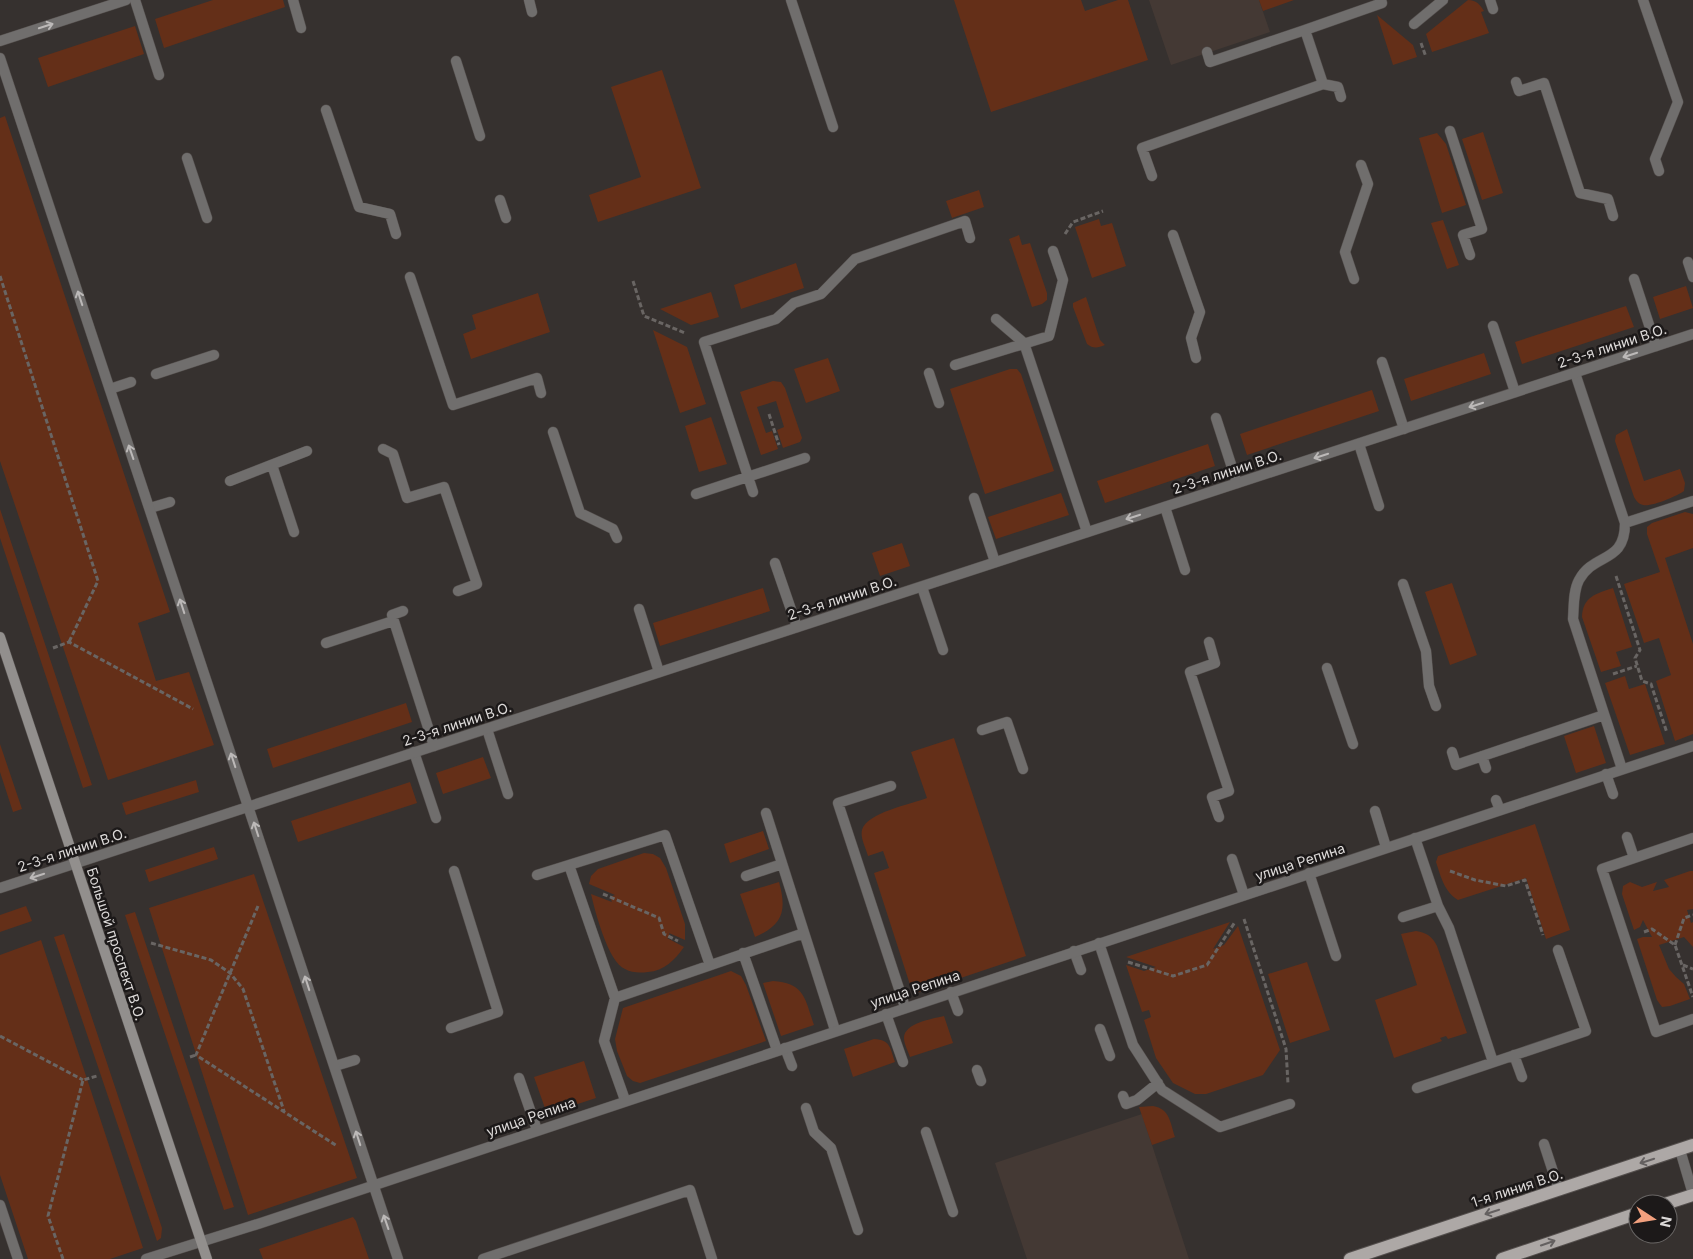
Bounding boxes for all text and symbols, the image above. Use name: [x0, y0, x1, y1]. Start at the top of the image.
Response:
one-way arrow: [38, 21, 54, 30]
one-way arrow: [74, 290, 84, 306]
street label: 2-3-я линии В.О.: [1555, 320, 1668, 371]
one-way arrow: [1622, 350, 1638, 360]
one-way arrow: [1468, 401, 1484, 410]
one-way arrow: [126, 445, 135, 460]
street label: 2-3-я линии В.О.: [1170, 446, 1283, 497]
one-way arrow: [1313, 451, 1329, 461]
one-way arrow: [1126, 513, 1142, 522]
street label: 2-3-я линии В.О.: [785, 572, 898, 623]
one-way arrow: [177, 599, 186, 614]
street label: 2-3-я линии В.О.: [400, 698, 513, 749]
one-way arrow: [228, 753, 238, 769]
one-way arrow: [251, 822, 260, 837]
street label: 2-3-я линии В.О.: [15, 824, 128, 875]
street label: улица Репина: [1253, 839, 1347, 884]
street label: Большой проспект В.О.: [84, 865, 149, 1022]
one-way arrow: [30, 872, 46, 881]
street label: улица Репина: [868, 966, 962, 1011]
one-way arrow: [302, 976, 311, 992]
street label: улица Репина: [484, 1093, 578, 1140]
one-way arrow: [353, 1130, 363, 1146]
one-way arrow: [1639, 1156, 1655, 1166]
street label: 1-я линия В.О.: [1469, 1165, 1565, 1210]
north arrow: [1628, 1194, 1678, 1244]
one-way arrow: [1485, 1208, 1501, 1217]
one-way arrow: [381, 1214, 390, 1230]
text: N: [1657, 1215, 1676, 1229]
one-way arrow: [1540, 1238, 1556, 1248]

